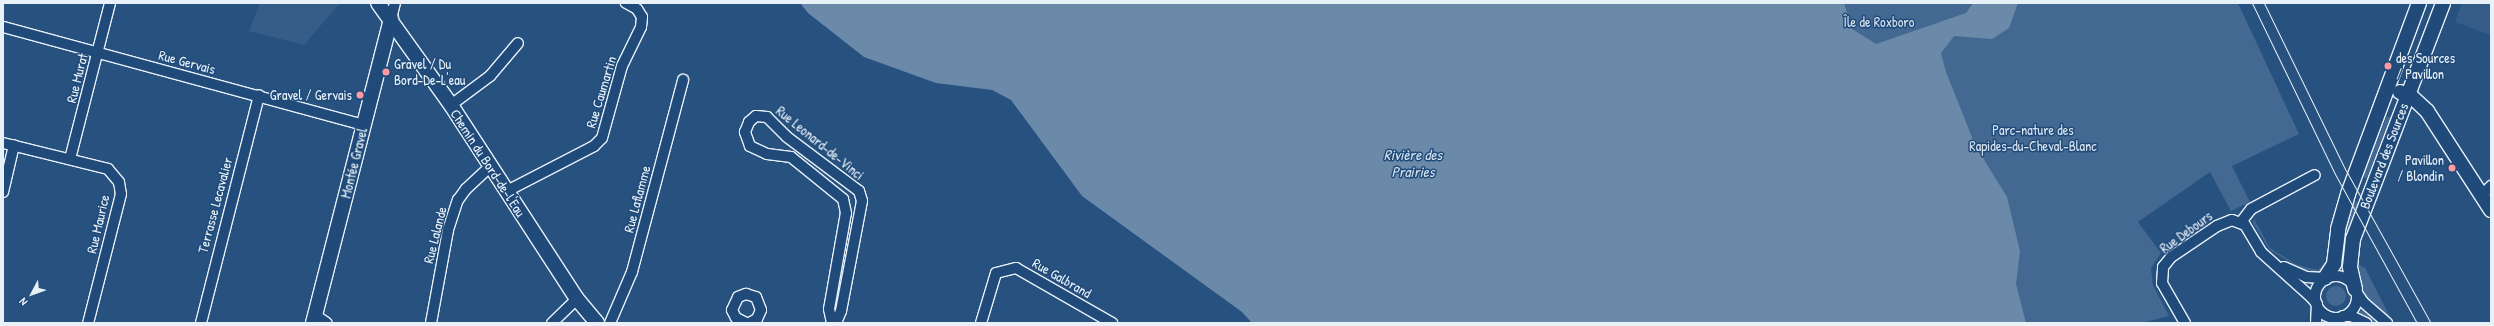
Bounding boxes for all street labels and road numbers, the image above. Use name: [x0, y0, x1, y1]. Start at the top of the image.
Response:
street label: Rue Gervais: [157, 46, 217, 78]
street label: Rue Murat: [63, 52, 91, 104]
street label: Rue Caumartin: [582, 54, 620, 130]
street label: Boulevard des Sources: [2356, 101, 2412, 211]
street label: Rue Leonard-de-Vinci: [773, 102, 867, 184]
street label: Chemin du Bord-de-l'Eau: [447, 106, 529, 220]
street label: Montée Gravel: [337, 126, 371, 200]
street label: Terrasse Lecavalier: [194, 155, 236, 255]
street label: Rue Laflamme: [620, 164, 654, 234]
street label: Rue Maurice: [83, 193, 113, 255]
street label: Rue Lalande: [420, 205, 450, 265]
street label: Rue Debours: [2156, 207, 2216, 257]
street label: Rue Galbrand: [1030, 254, 1094, 302]

